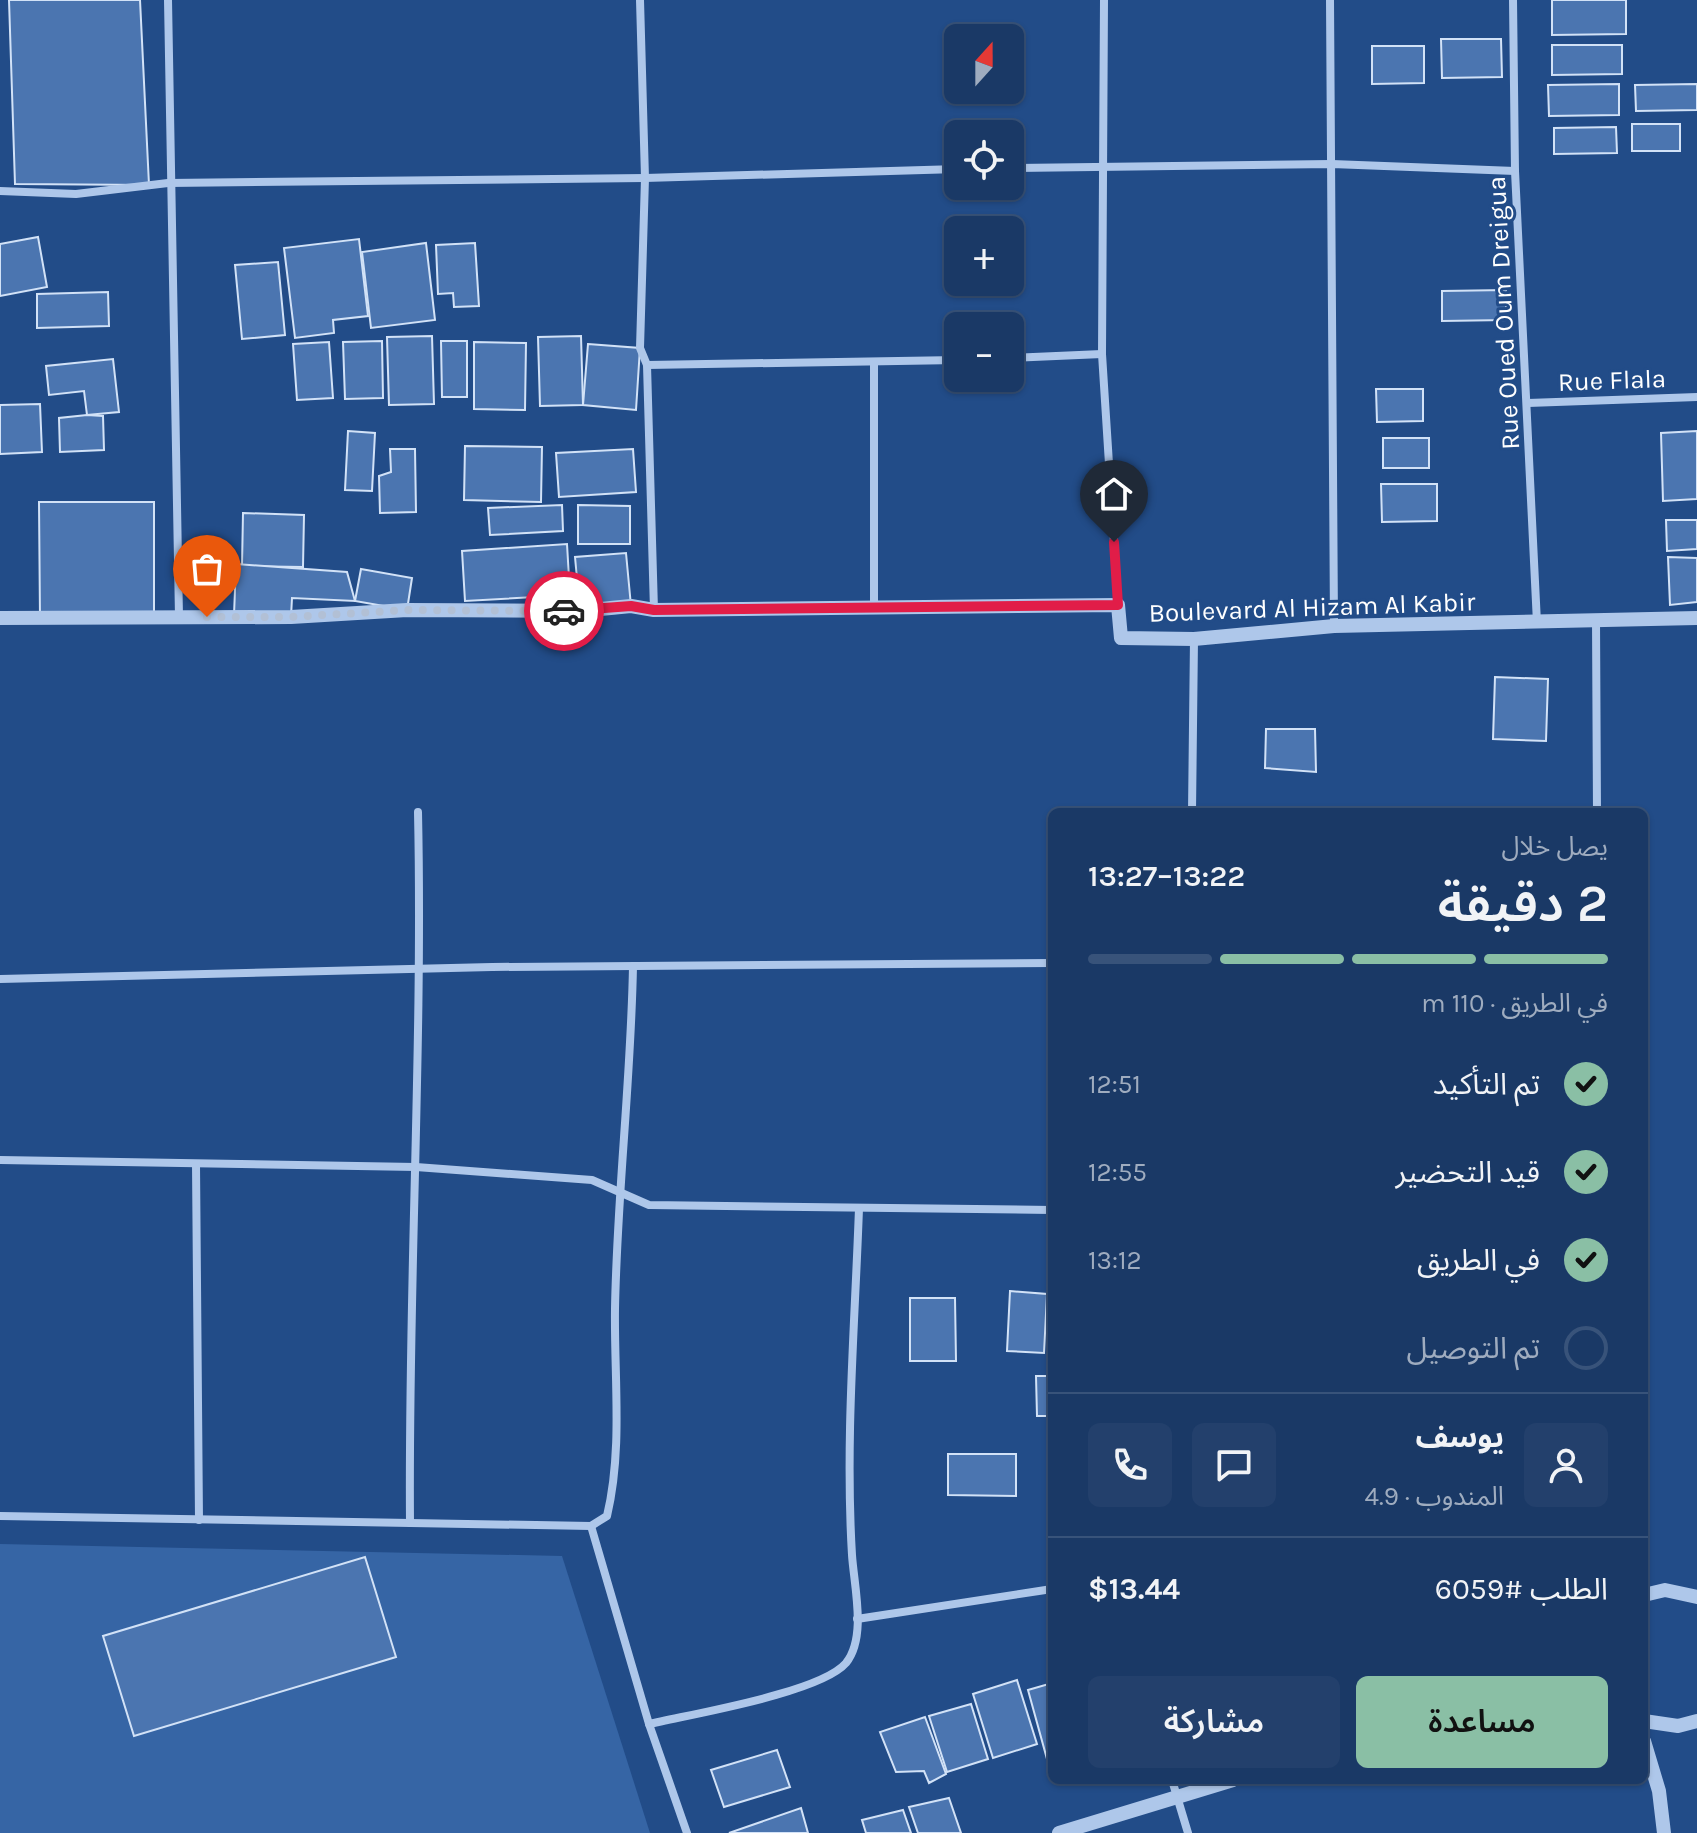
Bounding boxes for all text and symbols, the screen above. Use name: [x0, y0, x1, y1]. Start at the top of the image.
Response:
north arrow: [944, 24, 1024, 104]
map controls: [944, 24, 1024, 392]
button: locate: [944, 120, 1024, 200]
street label: Rue Oued Oum Dreigua: [1481, 175, 1526, 451]
button: +: [944, 216, 1024, 296]
button: −: [944, 312, 1024, 392]
street label: Rue Flala: [1558, 363, 1667, 398]
pin: [1080, 460, 1148, 542]
icon: home: [1092, 472, 1136, 516]
pin: [173, 535, 241, 617]
icon: bag: [185, 547, 229, 591]
courier: [524, 571, 604, 651]
street label: Boulevard Al Hizam Al Kabir: [1148, 586, 1476, 629]
icon: car: [542, 589, 586, 633]
text: يصل خلال: [1501, 831, 1608, 862]
text: 13:22–13:27: [1088, 858, 1245, 894]
text: 2 دقيقة: [1438, 873, 1608, 934]
text: في الطريق · 110 m: [1421, 988, 1608, 1019]
icon: check: [1564, 1062, 1608, 1106]
text: تم التأكيد: [1433, 1066, 1540, 1102]
text: 12:51: [1088, 1069, 1141, 1100]
icon: check: [1564, 1150, 1608, 1194]
text: قيد التحضير: [1396, 1154, 1540, 1190]
text: 12:55: [1088, 1157, 1147, 1188]
icon: check: [1564, 1238, 1608, 1282]
text: في الطريق: [1417, 1242, 1540, 1278]
text: 13:12: [1088, 1245, 1142, 1276]
text: تم التوصيل: [1407, 1330, 1540, 1366]
text: يوسف: [1416, 1419, 1504, 1455]
button: phone: [1088, 1423, 1172, 1507]
button: chat: [1192, 1423, 1276, 1507]
button: person: [1524, 1423, 1608, 1507]
text: المندوب · 4.9: [1365, 1481, 1504, 1512]
text: $13.44: [1088, 1571, 1180, 1607]
text: الطلب #6059: [1435, 1571, 1608, 1607]
button: مشاركة: [1088, 1676, 1340, 1768]
button: مساعدة: [1356, 1676, 1608, 1768]

